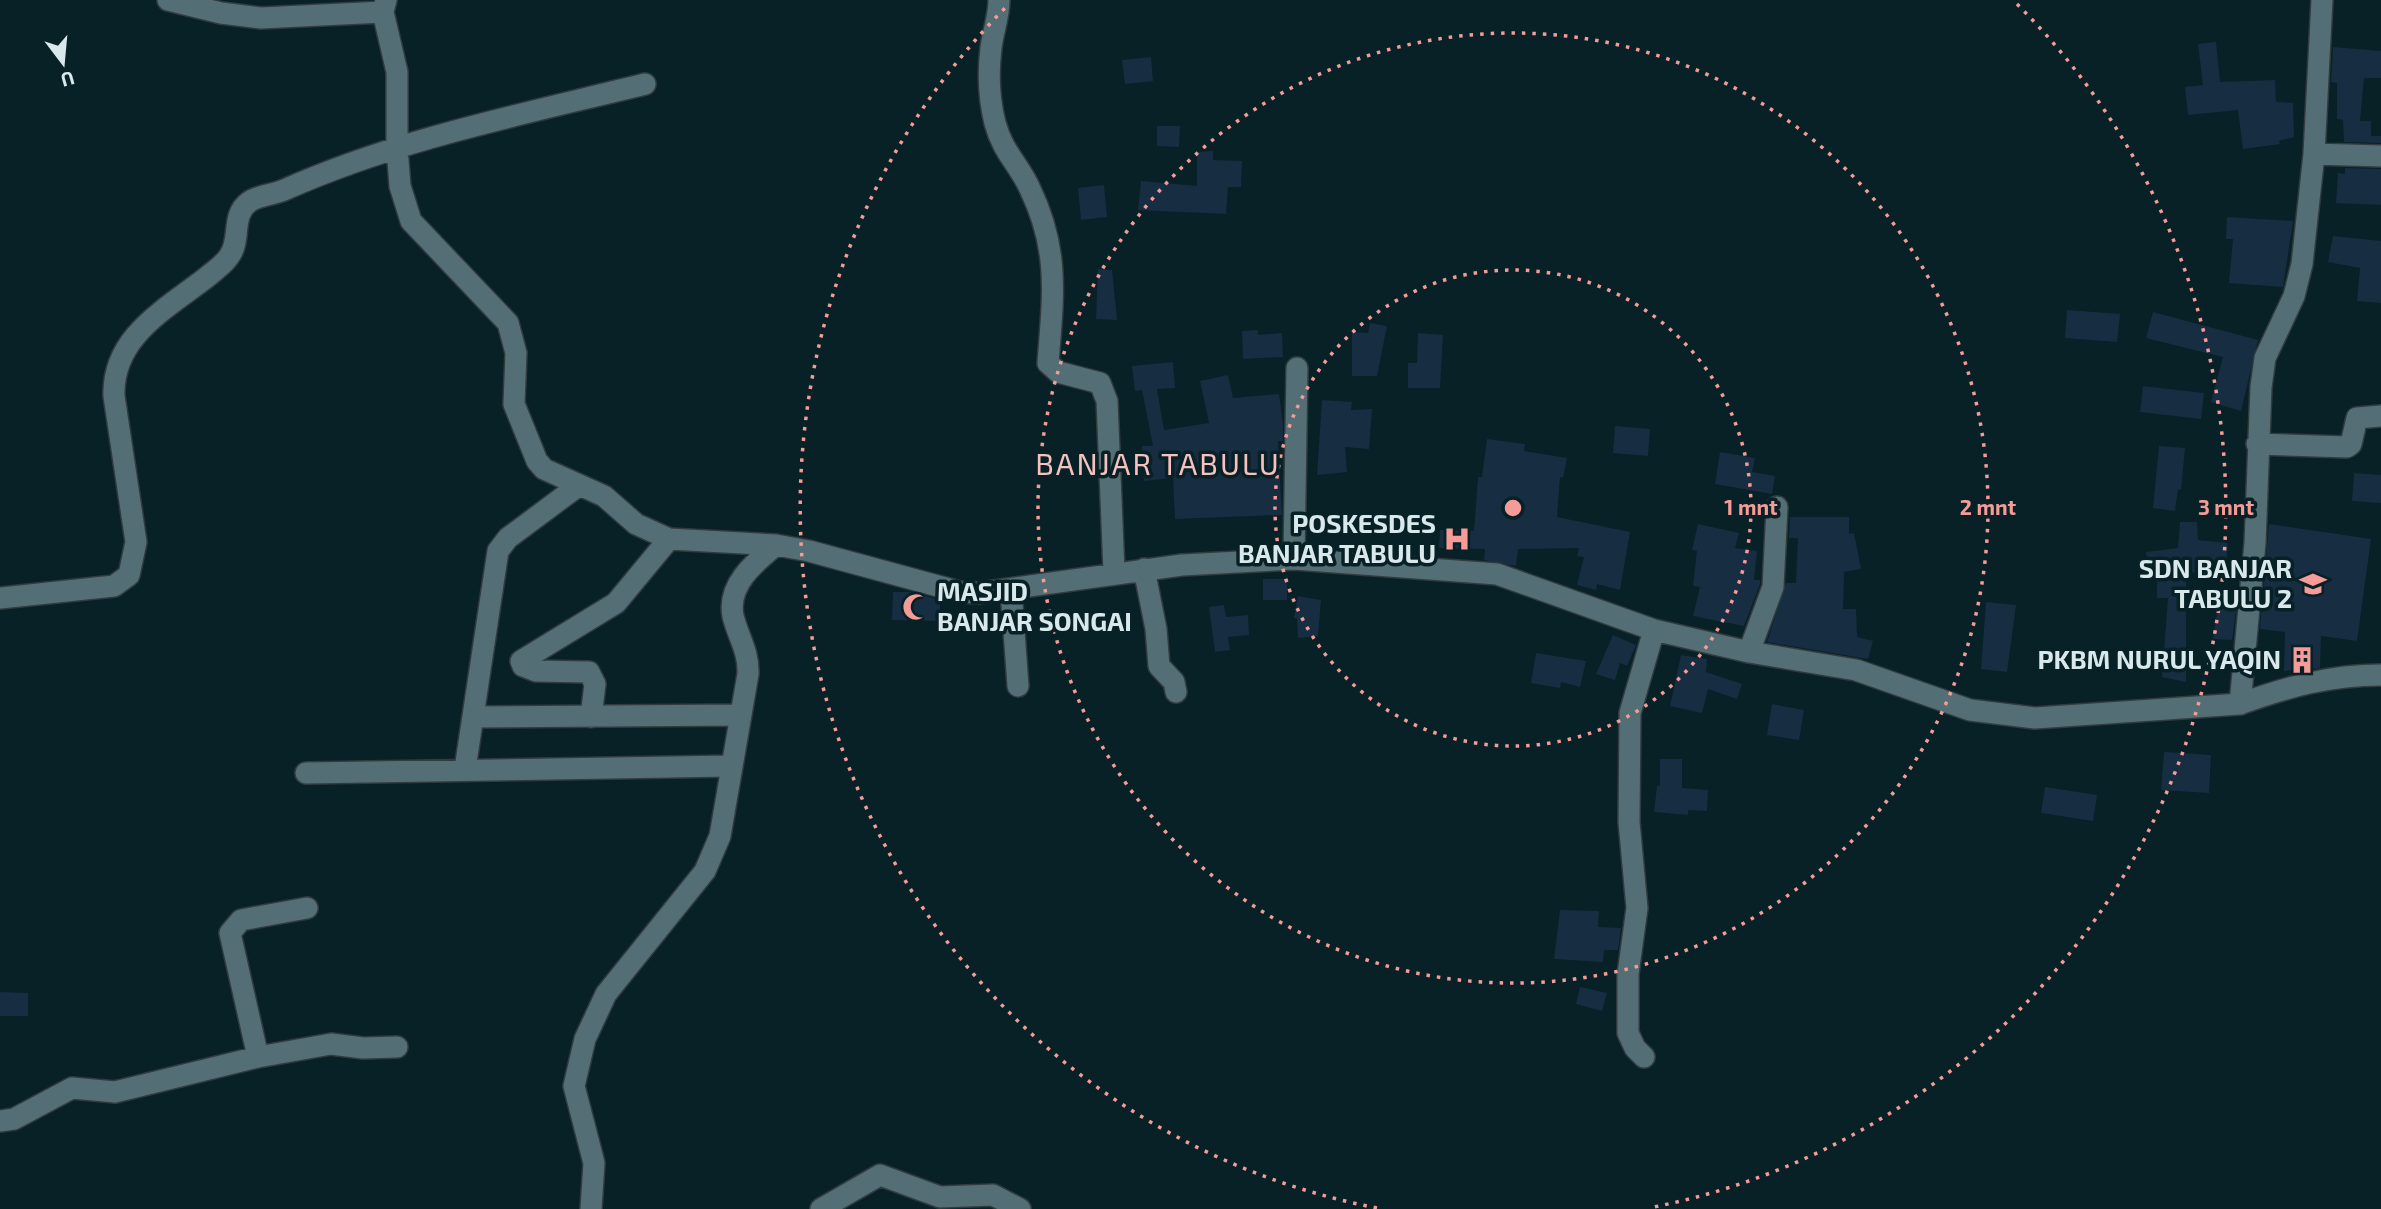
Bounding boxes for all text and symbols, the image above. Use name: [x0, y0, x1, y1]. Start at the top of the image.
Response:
north arrow: [28, 28, 98, 98]
text: U: [58, 67, 77, 93]
district label: BANJAR TABULU: [1035, 445, 1281, 481]
text: 1 mnt: [1724, 494, 1778, 519]
text: 2 mnt: [1960, 494, 2017, 519]
text: 3 mnt: [2198, 494, 2254, 519]
centre of rings: [1501, 496, 1525, 520]
place label: POSKESDES BANJAR TABULU: [1238, 507, 1436, 568]
hospital icon: POSKESDES BANJAR TABULU: [1442, 524, 1472, 554]
place label: SDN BANJAR TABULU 2: [2139, 552, 2292, 613]
school or university icon: SDN BANJAR TABULU 2: [2298, 569, 2328, 599]
place label: MASJID BANJAR SONGAI: [937, 575, 1132, 636]
mosque icon: MASJID BANJAR SONGAI: [901, 592, 931, 622]
place label: PKBM NURUL YAQIN: [2037, 643, 2281, 675]
building icon: PKBM NURUL YAQIN: [2287, 645, 2317, 675]

